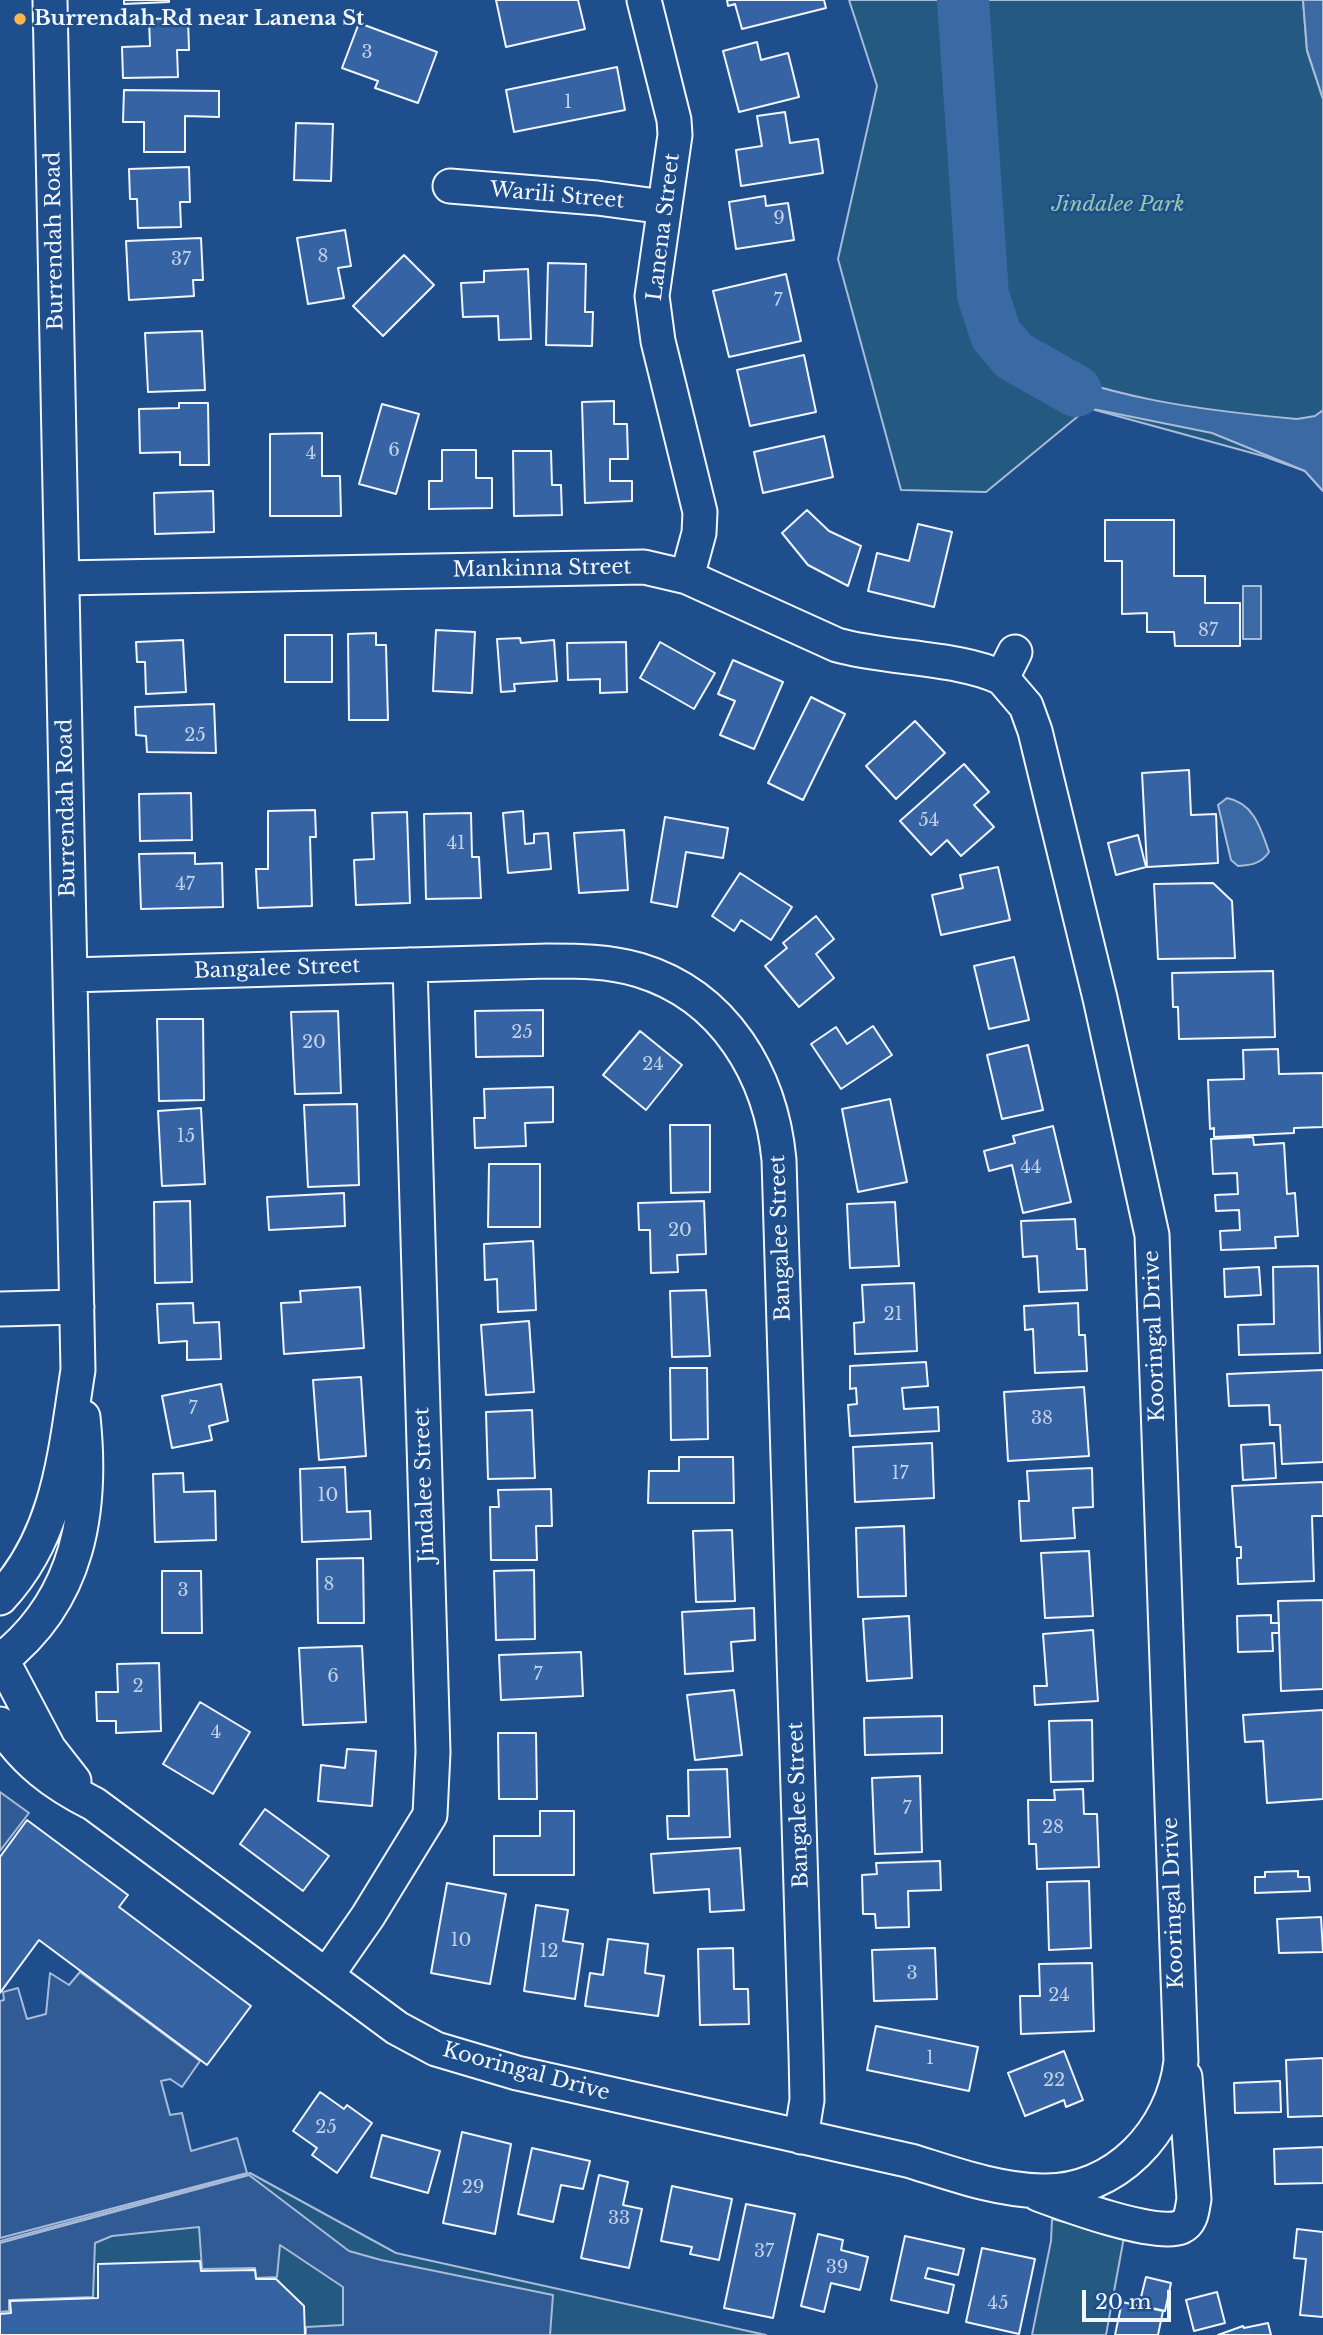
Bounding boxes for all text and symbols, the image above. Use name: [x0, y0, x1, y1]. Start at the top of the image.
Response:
place label: Burrendah Rd near Lanena St: [34, 6, 364, 32]
marker: Burrendah Rd near Lanena St: [12, 11, 28, 27]
house number: 3: [361, 42, 373, 64]
house number: 1: [564, 92, 572, 114]
street label: Burrendah Road: [41, 152, 69, 330]
street label: Lanena Street: [642, 152, 686, 302]
street label: Warili Street: [489, 178, 625, 214]
park label: Jindalee Park: [1051, 192, 1185, 218]
house number: 9: [773, 208, 785, 230]
house number: 8: [318, 246, 328, 268]
house number: 37: [171, 249, 191, 271]
house number: 7: [773, 290, 783, 312]
house number: 6: [388, 440, 400, 462]
house number: 4: [306, 443, 316, 465]
street label: Mankinna Street: [452, 555, 632, 583]
house number: 87: [1198, 620, 1218, 642]
street label: Burrendah Road: [53, 719, 81, 897]
house number: 25: [184, 725, 206, 747]
house number: 54: [919, 810, 939, 832]
house number: 41: [447, 833, 465, 855]
house number: 47: [175, 874, 195, 896]
street label: Bangalee Street: [193, 954, 361, 984]
house number: 25: [511, 1022, 533, 1044]
house number: 20: [302, 1032, 326, 1054]
house number: 24: [642, 1054, 664, 1076]
house number: 15: [177, 1126, 195, 1148]
street label: Bangalee Street: [766, 1154, 796, 1322]
house number: 44: [1020, 1157, 1042, 1179]
house number: 20: [668, 1220, 692, 1242]
street label: Kooringal Drive: [1139, 1250, 1171, 1422]
house number: 21: [883, 1304, 903, 1326]
house number: 7: [188, 1398, 198, 1420]
street label: Jindalee Street: [410, 1407, 440, 1563]
house number: 38: [1031, 1408, 1053, 1430]
house number: 17: [891, 1463, 909, 1485]
house number: 10: [318, 1485, 338, 1507]
house number: 8: [324, 1574, 334, 1596]
house number: 3: [177, 1580, 189, 1602]
house number: 7: [533, 1664, 543, 1686]
house number: 6: [327, 1666, 339, 1688]
house number: 2: [132, 1676, 144, 1698]
street label: Bangalee Street: [784, 1721, 814, 1889]
house number: 4: [211, 1722, 221, 1744]
house number: 7: [902, 1798, 912, 1820]
house number: 28: [1042, 1817, 1064, 1839]
street label: Kooringal Drive: [1158, 1817, 1190, 1989]
house number: 10: [451, 1930, 471, 1952]
house number: 12: [539, 1941, 559, 1963]
house number: 3: [906, 1963, 918, 1985]
house number: 24: [1048, 1985, 1070, 2007]
street label: Kooringal Drive: [440, 2038, 612, 2106]
house number: 1: [926, 2048, 934, 2070]
house number: 22: [1043, 2070, 1065, 2092]
house number: 25: [315, 2117, 337, 2139]
house number: 29: [462, 2177, 484, 2199]
house number: 33: [608, 2208, 630, 2230]
house number: 37: [754, 2241, 774, 2263]
house number: 39: [826, 2257, 848, 2279]
scale bar: [1085, 2276, 1174, 2320]
text: 20 m: [1095, 2289, 1152, 2315]
house number: 45: [988, 2293, 1008, 2315]

